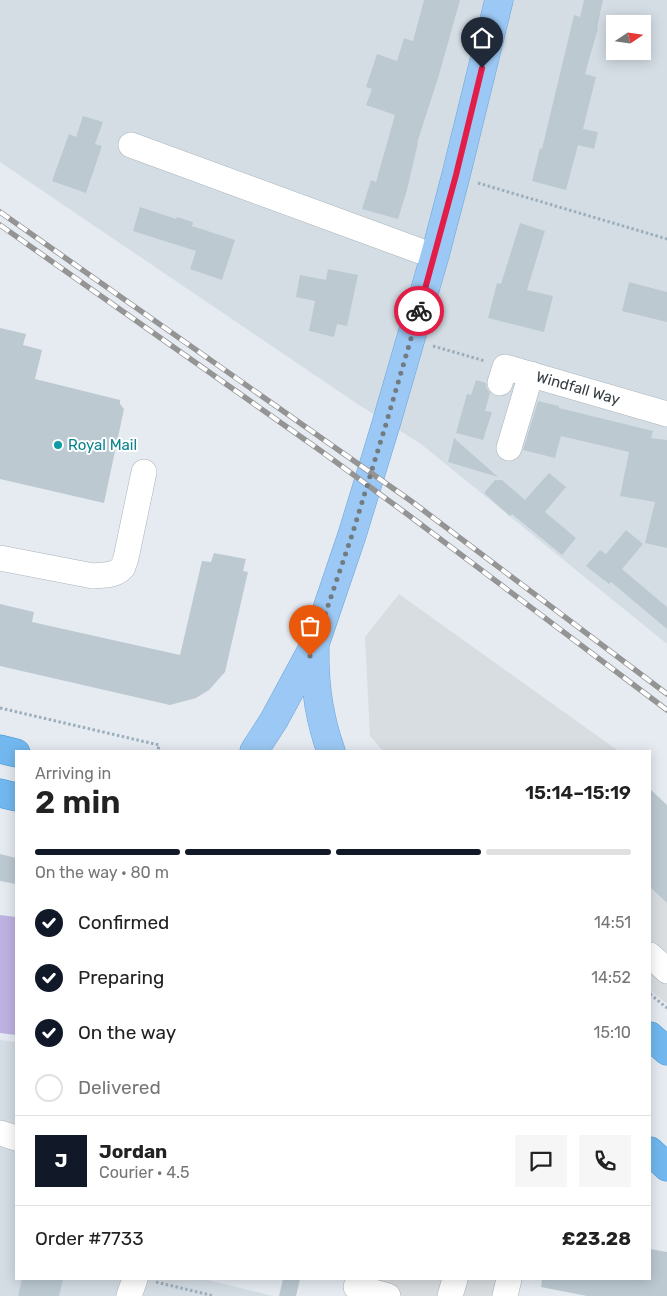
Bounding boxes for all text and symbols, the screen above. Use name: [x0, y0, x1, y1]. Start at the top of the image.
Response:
north arrow: [606, 15, 651, 60]
map controls: [606, 15, 651, 60]
pin: [461, 17, 503, 68]
icon: home: [468, 24, 496, 52]
courier: [394, 286, 444, 336]
icon: bike: [405, 297, 433, 325]
street label: Windfall Way: [534, 367, 622, 409]
place label: Royal Mail: [68, 436, 137, 454]
marker: Royal Mail: [52, 439, 64, 451]
pin: [289, 605, 331, 656]
icon: bag: [296, 612, 324, 640]
text: Arriving in: [35, 764, 111, 783]
text: 15:14–15:19: [525, 781, 631, 804]
text: 2 min: [35, 783, 120, 821]
text: On the way · 80 m: [35, 863, 169, 882]
icon: check: [35, 909, 63, 937]
text: Confirmed: [78, 911, 169, 934]
text: 14:51: [594, 913, 631, 932]
icon: check: [35, 964, 63, 992]
text: Preparing: [78, 966, 164, 989]
text: 14:52: [591, 968, 631, 987]
icon: check: [35, 1019, 63, 1047]
text: On the way: [78, 1021, 176, 1044]
text: 15:10: [594, 1023, 631, 1042]
text: Delivered: [78, 1076, 161, 1099]
button: chat: [515, 1135, 567, 1187]
button: phone: [579, 1135, 631, 1187]
text: Jordan: [99, 1140, 167, 1163]
text: J: [55, 1149, 67, 1172]
text: Courier · 4.5: [99, 1163, 189, 1182]
text: Order #7733: [35, 1227, 144, 1250]
text: £23.28: [562, 1227, 631, 1250]

